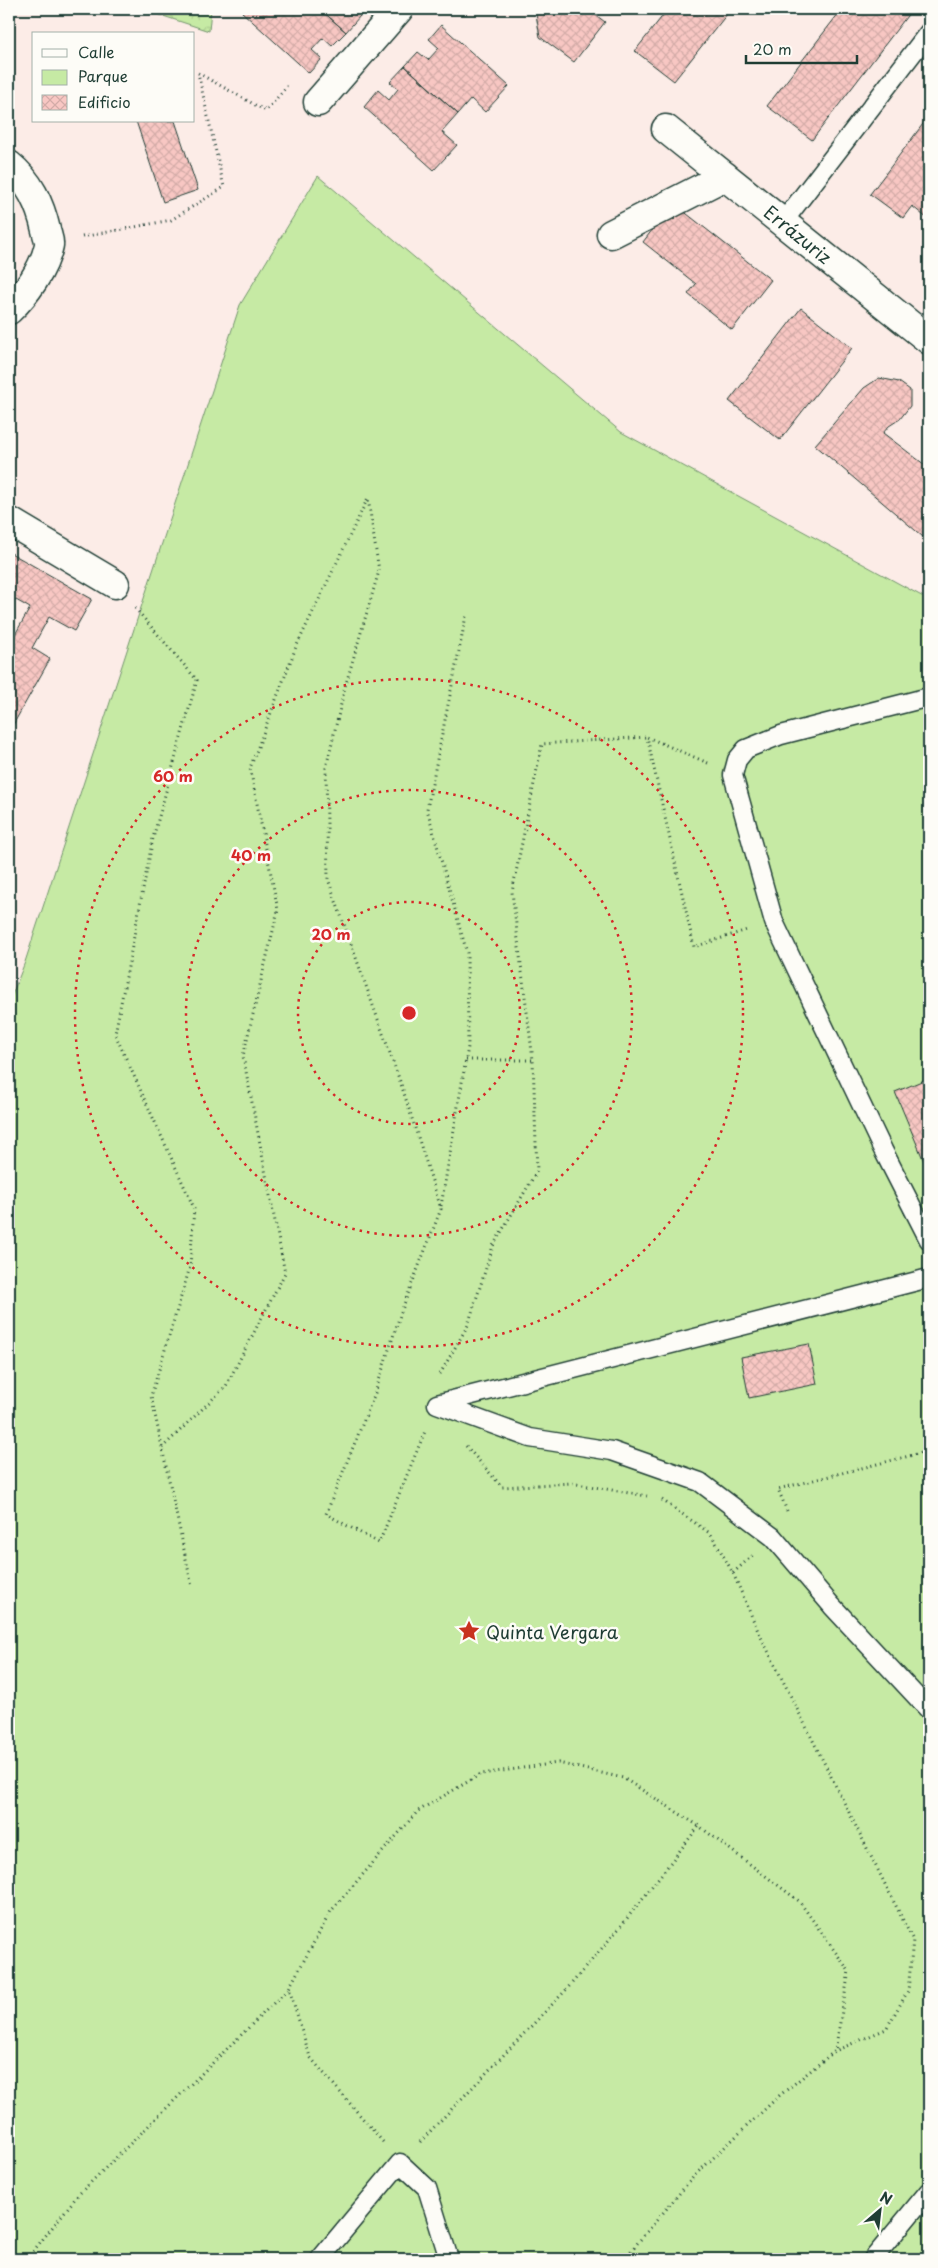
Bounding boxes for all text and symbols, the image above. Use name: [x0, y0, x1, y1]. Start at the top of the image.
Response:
legend: [32, 32, 195, 122]
scale bar: [746, 32, 857, 64]
text: 20 m: [753, 37, 792, 60]
text: Calle: [78, 40, 115, 63]
text: Parque: [78, 64, 128, 87]
text: Edificio: [78, 90, 131, 113]
street label: Errázuriz: [758, 198, 838, 270]
text: 60 m: [153, 764, 193, 787]
text: 40 m: [231, 843, 271, 866]
text: 20 m: [312, 922, 350, 945]
centre of rings: [400, 1004, 418, 1022]
place icon: Quinta Vergara: [456, 1618, 482, 1644]
place label: Quinta Vergara: [486, 1618, 619, 1645]
north arrow: [856, 2186, 906, 2236]
text: N: [877, 2186, 896, 2210]

